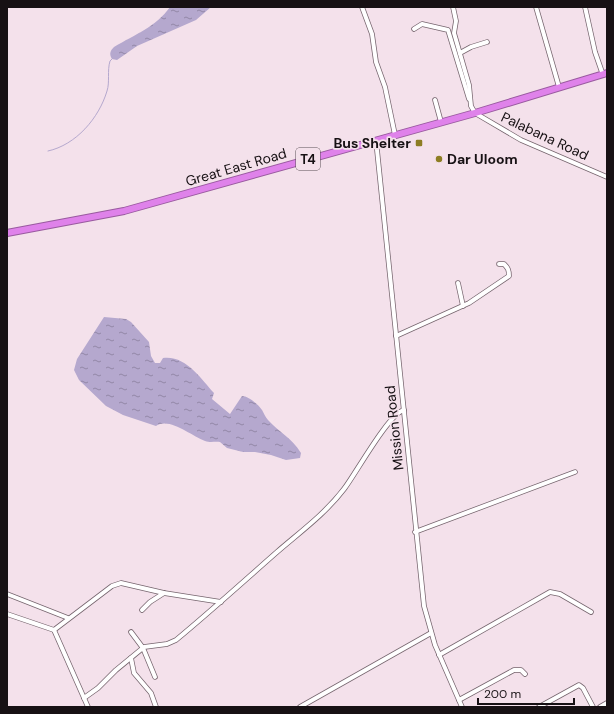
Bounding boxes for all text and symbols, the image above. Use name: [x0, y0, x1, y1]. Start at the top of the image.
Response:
street label: Palabana Road: [498, 108, 592, 164]
place label: Bus Shelter: [333, 134, 411, 152]
marker: Bus Shelter: [414, 138, 424, 148]
street label: Great East Road: [183, 144, 289, 190]
road number: T4: [296, 148, 320, 170]
place label: Dar Uloom: [447, 150, 518, 168]
marker: Dar Uloom: [434, 154, 444, 164]
street label: Mission Road: [381, 385, 407, 471]
scale bar: [478, 680, 574, 706]
text: 200 m: [484, 686, 521, 702]

